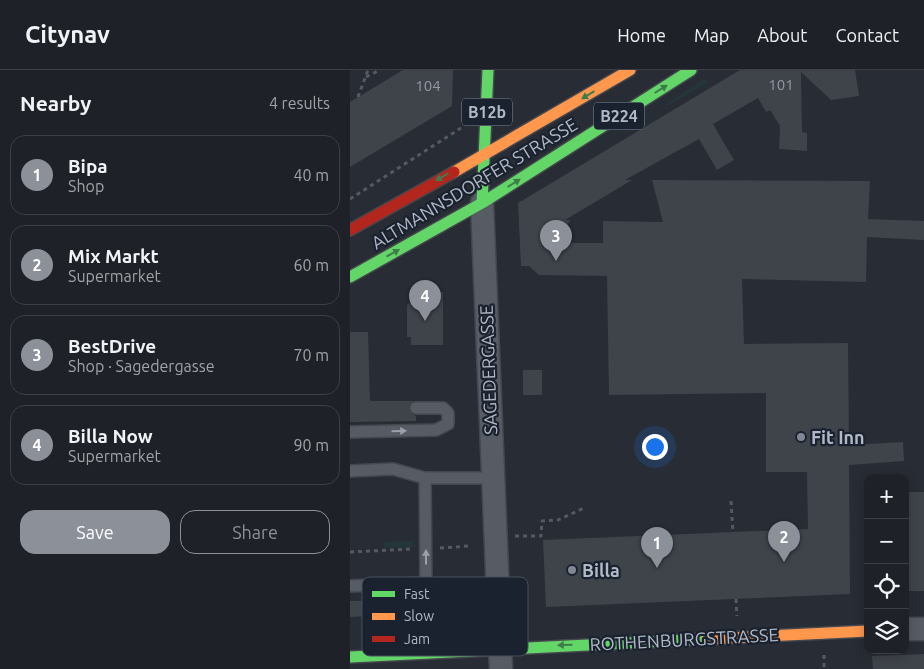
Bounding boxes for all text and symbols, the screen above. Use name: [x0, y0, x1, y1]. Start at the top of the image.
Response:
text: Citynav: [25, 21, 110, 48]
text: Home: [617, 25, 666, 45]
text: Map: [694, 25, 729, 45]
text: About: [757, 25, 807, 45]
text: Contact: [835, 25, 899, 45]
house number: 101: [768, 76, 794, 93]
house number: 104: [415, 77, 441, 94]
one-way arrow: [654, 85, 668, 94]
text: Nearby: [20, 91, 91, 115]
one-way arrow: [581, 91, 595, 100]
text: 4 results: [269, 94, 330, 112]
road number: B12b: [462, 98, 512, 126]
road number: B224: [594, 102, 644, 129]
street label: ALTMANNSDORFER STRASSE: [367, 114, 581, 252]
text: Bipa: [68, 155, 108, 177]
text: 1: [32, 166, 42, 184]
text: 40 m: [293, 166, 329, 184]
one-way arrow: [436, 173, 449, 182]
text: Shop: [68, 177, 104, 195]
one-way arrow: [507, 178, 521, 187]
pin: 3: [540, 220, 572, 261]
text: Mix Markt: [68, 245, 159, 267]
one-way arrow: [385, 249, 400, 257]
text: 2: [32, 256, 42, 274]
text: 60 m: [293, 256, 329, 274]
text: Supermarket: [68, 267, 161, 285]
pin: 4: [409, 280, 441, 321]
street label: SAGEDERGASSE: [476, 305, 500, 435]
text: BestDrive: [68, 335, 156, 357]
text: 3: [32, 346, 42, 364]
text: 70 m: [293, 346, 329, 364]
text: Shop · Sagedergasse: [68, 357, 215, 375]
text: Billa Now: [68, 425, 153, 447]
one-way arrow: [391, 427, 407, 435]
place label: Fit Inn: [811, 427, 865, 447]
marker: Fit Inn: [795, 431, 807, 443]
your location: [642, 434, 668, 460]
text: 4: [32, 436, 42, 454]
text: 90 m: [293, 436, 329, 454]
text: Supermarket: [68, 447, 161, 465]
map controls: [864, 474, 909, 654]
button: +: [864, 474, 909, 519]
button: Save: [20, 510, 170, 554]
button: Share: [180, 510, 330, 554]
button: −: [864, 519, 909, 564]
pin: 2: [768, 521, 800, 562]
pin: 1: [641, 527, 673, 568]
one-way arrow: [421, 549, 429, 565]
place label: Billa: [582, 560, 620, 580]
marker: Billa: [566, 564, 578, 576]
button: locate: [864, 564, 909, 609]
legend: [362, 577, 528, 656]
text: Fast: [404, 586, 430, 602]
text: Slow: [404, 608, 434, 624]
button: layers: [864, 609, 909, 654]
street label: ROTHENBURGSTRASSE: [589, 624, 779, 654]
text: Jam: [404, 631, 430, 647]
one-way arrow: [556, 641, 572, 649]

